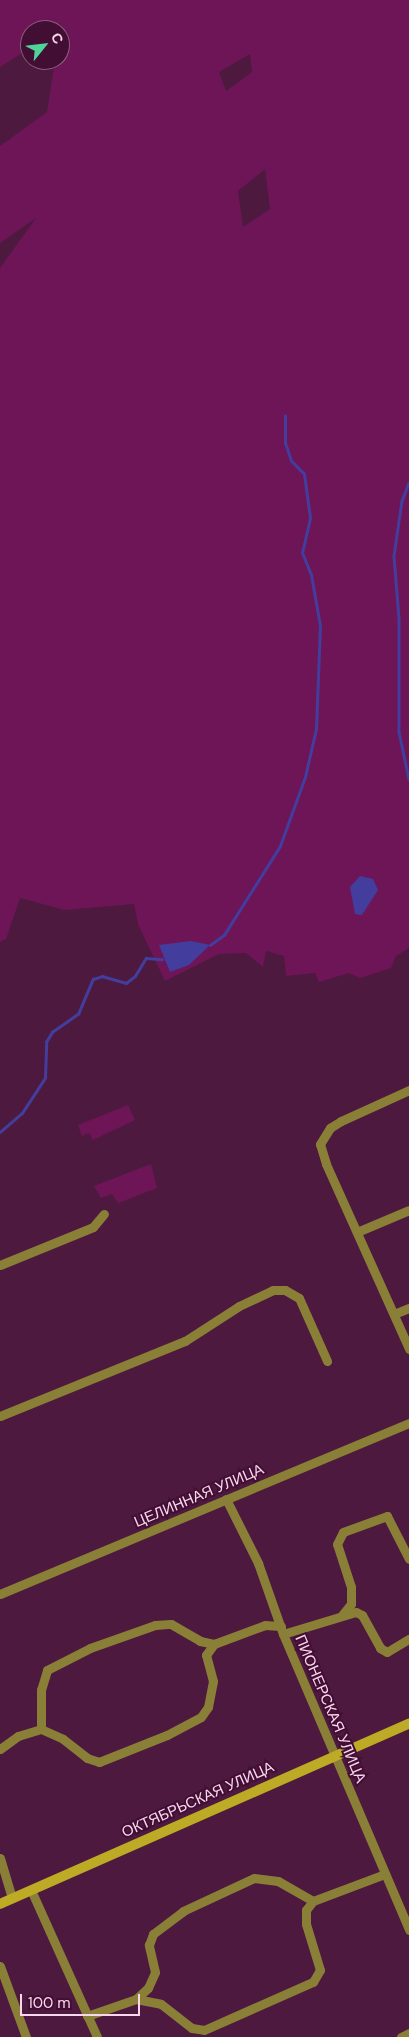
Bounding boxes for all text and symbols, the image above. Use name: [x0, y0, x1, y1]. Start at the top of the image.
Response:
north arrow: [20, 20, 70, 70]
text: С: [47, 29, 68, 47]
street label: ЦЕЛИННАЯ УЛИЦА: [132, 1461, 266, 1531]
street label: ПИОНЕРСКАЯ УЛИЦА: [291, 1632, 369, 1786]
street label: ОКТЯБРЬСКАЯ УЛИЦА: [119, 1758, 277, 1842]
scale bar: [22, 1984, 142, 2016]
text: 100 m: [28, 1993, 71, 2013]

